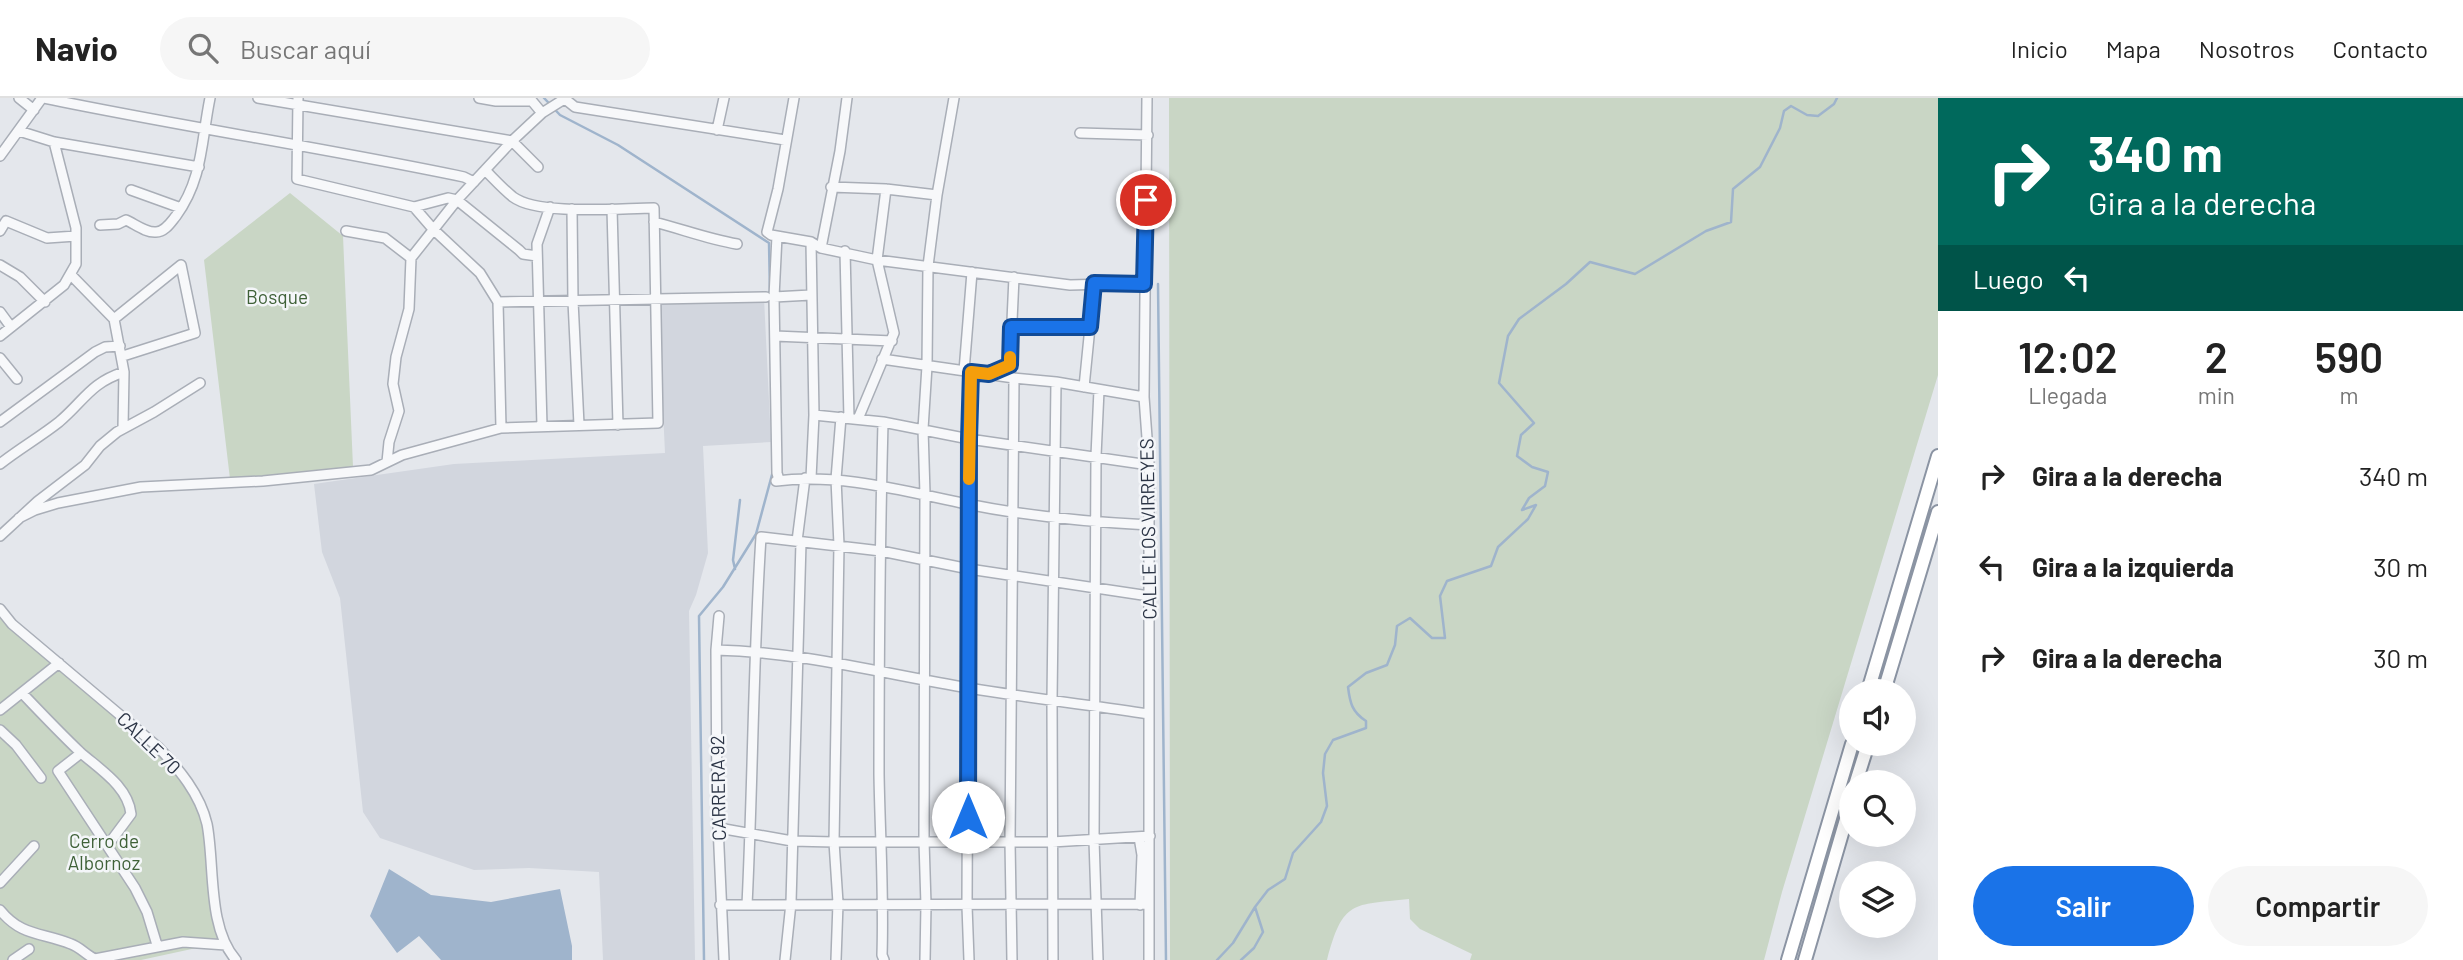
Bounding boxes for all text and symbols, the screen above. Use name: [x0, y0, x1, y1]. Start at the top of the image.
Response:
search box: [160, 17, 650, 80]
text: Navio: [35, 28, 118, 68]
icon: search: [184, 29, 222, 67]
text: Buscar aquí: [240, 33, 371, 64]
text: Inicio: [2011, 34, 2068, 63]
text: Mapa: [2106, 34, 2161, 63]
text: Nosotros: [2199, 34, 2295, 63]
text: Contacto: [2333, 34, 2428, 63]
text: 340 m: [2088, 123, 2223, 182]
icon: right: [1973, 126, 2064, 217]
pin: [1116, 170, 1176, 230]
icon: arrive: [1127, 181, 1165, 219]
text: Gira a la derecha: [2088, 183, 2316, 221]
icon: left: [2058, 259, 2096, 297]
text: Luego: [1973, 263, 2044, 294]
park label: Bosque: [246, 285, 308, 308]
text: 12:02: [2018, 331, 2118, 381]
text: 2: [2205, 331, 2228, 381]
text: 590: [2315, 331, 2383, 381]
text: Llegada: [2028, 381, 2107, 409]
text: min: [2198, 381, 2235, 409]
text: m: [2339, 381, 2358, 409]
street label: CALLE LOS VIRREYES: [1134, 438, 1161, 620]
icon: right: [1973, 457, 2011, 495]
text: Gira a la derecha: [2032, 460, 2222, 491]
text: 340 m: [2359, 460, 2428, 491]
icon: left: [1973, 548, 2011, 586]
text: Gira a la izquierda: [2032, 551, 2234, 582]
text: 30 m: [2373, 551, 2428, 582]
icon: right: [1973, 639, 2011, 677]
text: Gira a la derecha: [2032, 642, 2222, 673]
text: 30 m: [2373, 642, 2428, 673]
map controls: [1839, 679, 1916, 938]
button: sound: [1839, 679, 1916, 756]
street label: CALLE 70: [113, 707, 186, 779]
street label: CARRERA 92: [705, 735, 730, 841]
button: search: [1839, 770, 1916, 847]
position arrow: [931, 780, 1005, 854]
park label: Cerro de Albornoz: [68, 829, 140, 874]
button: layers: [1839, 861, 1916, 938]
button: Salir: [1973, 866, 2194, 946]
button: Compartir: [2208, 866, 2428, 946]

